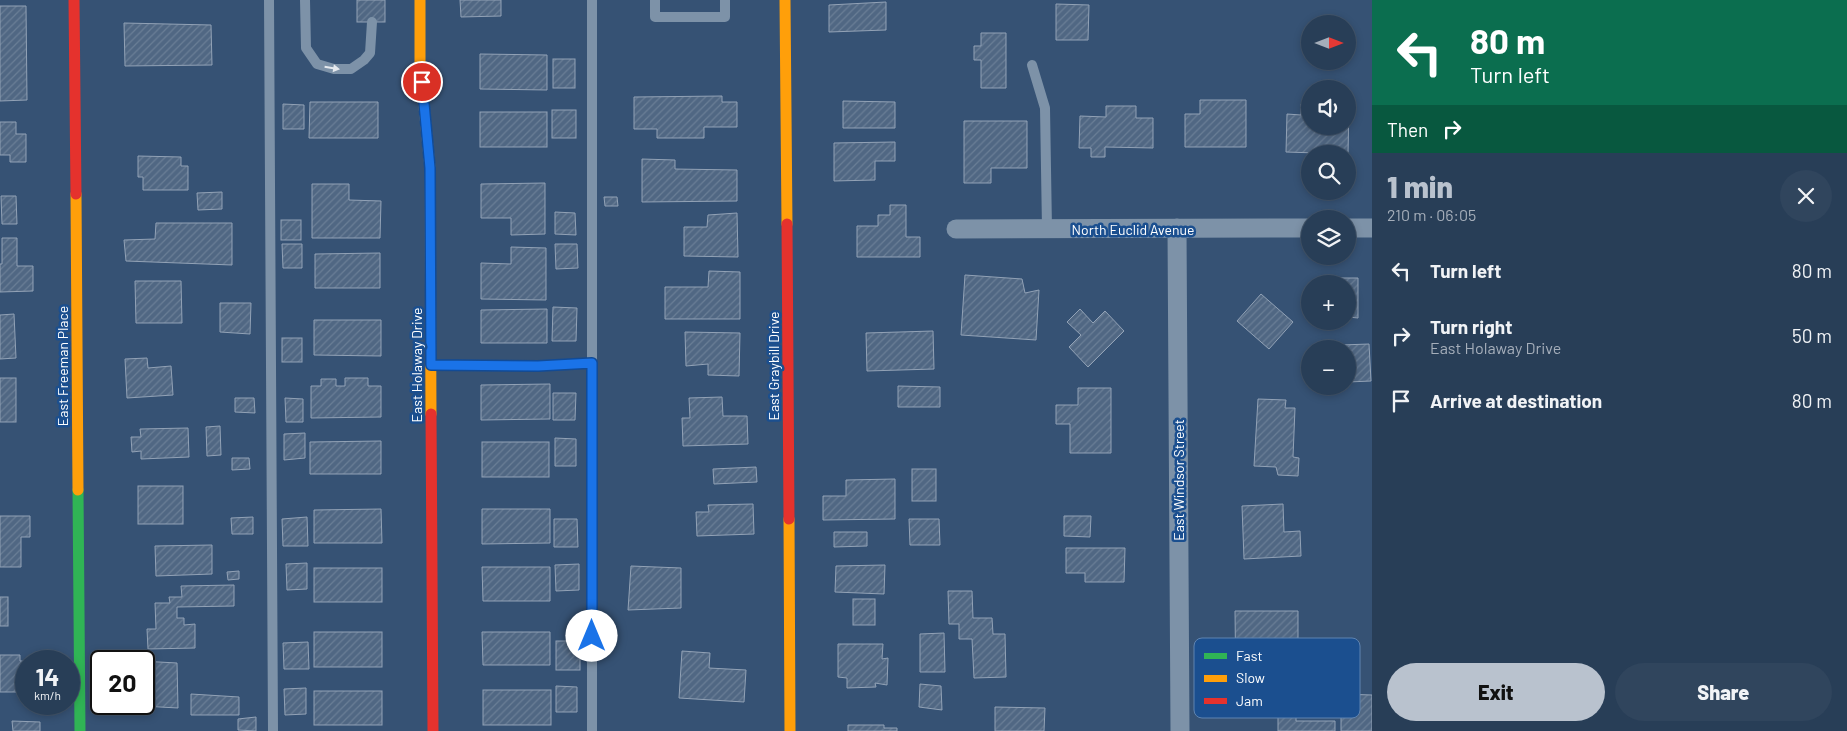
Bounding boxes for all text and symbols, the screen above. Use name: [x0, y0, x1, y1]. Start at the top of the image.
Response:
north arrow: [1301, 15, 1356, 70]
map controls: [1301, 15, 1356, 395]
text: 80 m: [1470, 19, 1545, 61]
icon: left: [1387, 20, 1452, 85]
pin: [401, 61, 443, 103]
text: Turn left: [1470, 61, 1550, 87]
one-way arrow: [325, 64, 341, 72]
icon: arrive: [408, 68, 436, 96]
button: sound: [1301, 80, 1356, 135]
icon: right: [1438, 115, 1466, 143]
text: Then: [1387, 118, 1428, 141]
button: search: [1301, 145, 1356, 200]
text: 1 min: [1387, 168, 1453, 204]
button: close: [1780, 170, 1832, 222]
text: 210 m · 06:05: [1387, 205, 1476, 224]
button: layers: [1301, 210, 1356, 265]
street label: North Euclid Avenue: [1072, 221, 1194, 238]
icon: left: [1387, 257, 1415, 285]
text: Turn left: [1430, 259, 1501, 282]
text: 80 m: [1792, 259, 1832, 282]
button: +: [1301, 275, 1356, 330]
street label: East Freeman Place: [54, 306, 71, 426]
street label: East Holaway Drive: [408, 308, 425, 422]
street label: East Graybill Drive: [765, 311, 782, 421]
text: Turn right: [1430, 315, 1512, 338]
icon: right: [1387, 322, 1415, 350]
text: 50 m: [1792, 324, 1832, 347]
text: East Holaway Drive: [1430, 338, 1561, 357]
button: −: [1301, 340, 1356, 395]
icon: arrive: [1387, 387, 1415, 415]
text: Arrive at destination: [1430, 389, 1602, 412]
text: 80 m: [1792, 389, 1832, 412]
street label: East Windsor Street: [1170, 419, 1187, 541]
position arrow: [565, 609, 617, 661]
legend: [1194, 638, 1360, 718]
text: Fast: [1236, 647, 1262, 664]
speed limit sign: 20: [90, 650, 155, 715]
text: 14: [36, 661, 59, 691]
button: Exit: [1387, 663, 1605, 721]
button: Share: [1615, 663, 1832, 721]
text: Slow: [1236, 669, 1265, 686]
text: km/h: [34, 688, 61, 702]
text: Jam: [1236, 692, 1263, 709]

